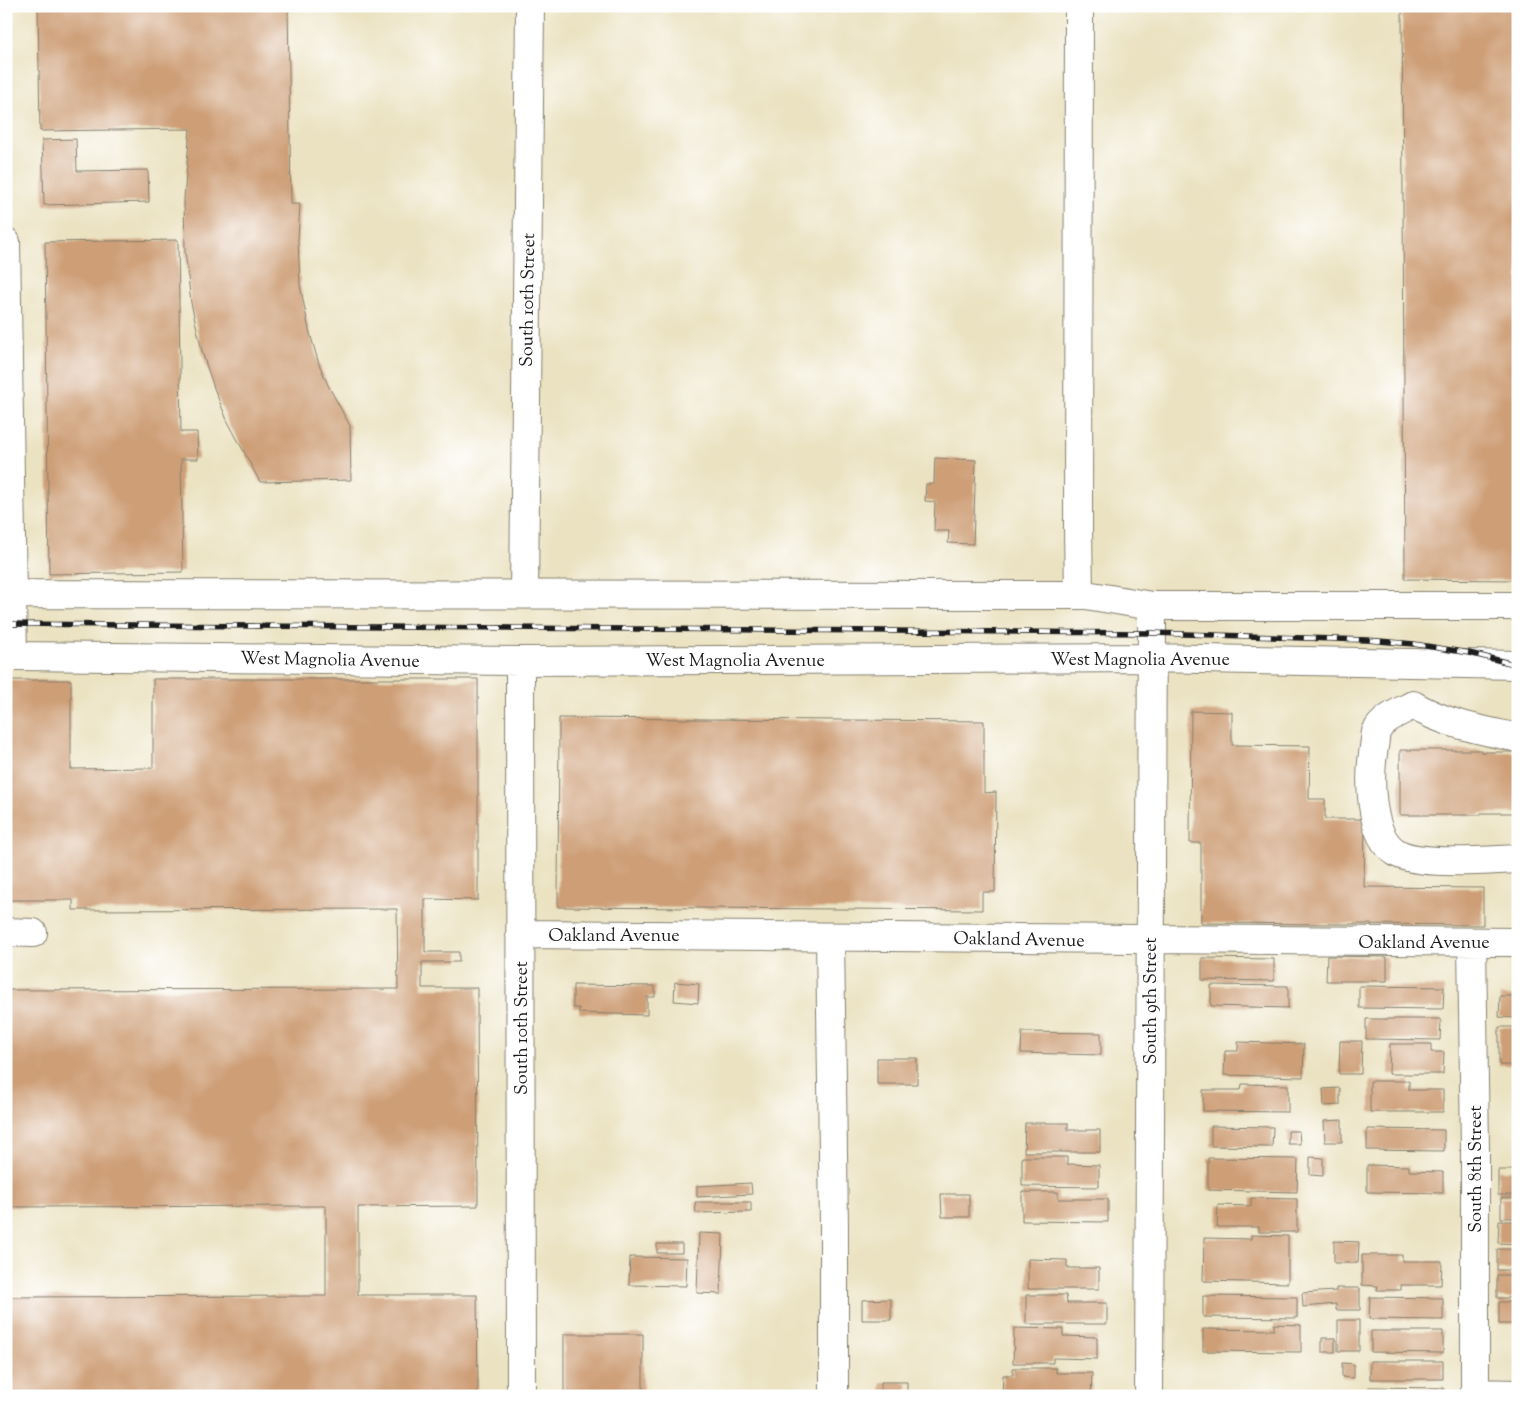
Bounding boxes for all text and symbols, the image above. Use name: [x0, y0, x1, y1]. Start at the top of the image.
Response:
street label: South 10th Street: [515, 233, 543, 367]
street label: West Magnolia Avenue: [240, 646, 420, 676]
street label: West Magnolia Avenue: [1050, 648, 1230, 674]
street label: West Magnolia Avenue: [645, 649, 825, 675]
street label: Oakland Avenue: [548, 924, 680, 950]
street label: Oakland Avenue: [953, 927, 1085, 955]
street label: Oakland Avenue: [1358, 931, 1490, 957]
street label: South 9th Street: [1139, 937, 1165, 1065]
street label: South 10th Street: [510, 961, 536, 1095]
street label: South 8th Street: [1464, 1105, 1490, 1233]

